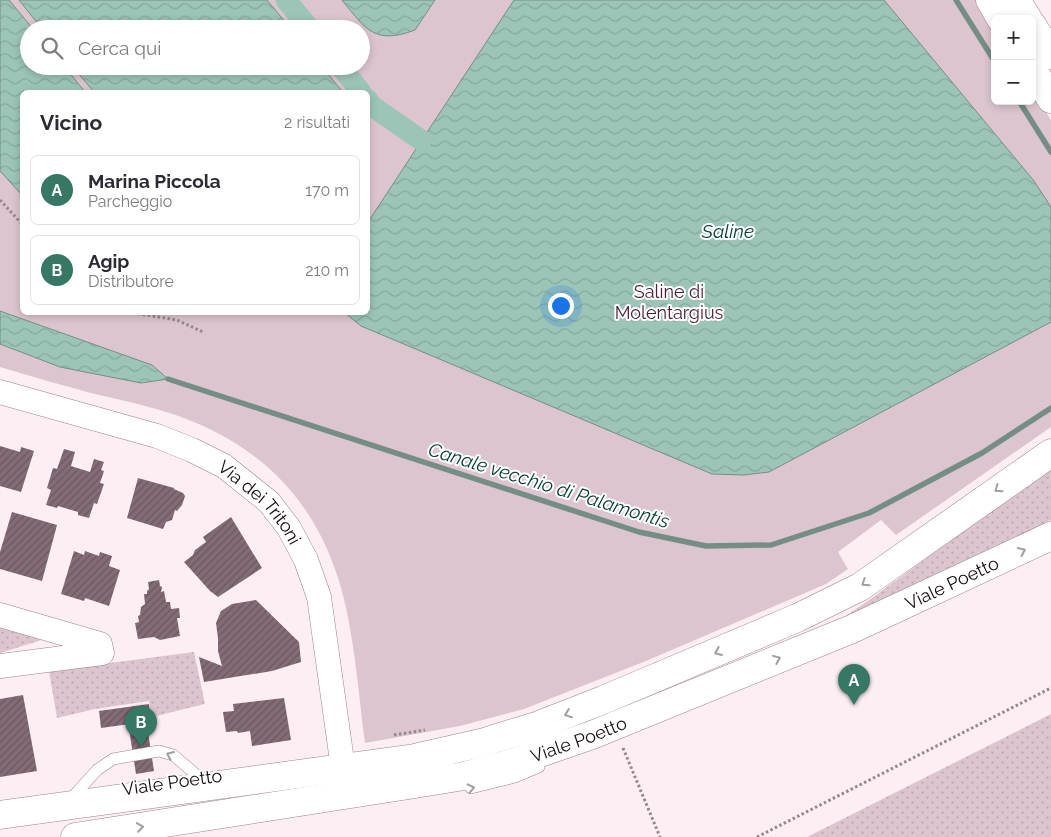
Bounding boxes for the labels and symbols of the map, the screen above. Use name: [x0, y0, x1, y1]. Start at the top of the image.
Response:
water label: Saline: [701, 220, 754, 242]
park label: Saline di Molentargius: [615, 281, 724, 323]
your location: [548, 293, 574, 319]
water label: Canale vecchio di Palamontis: [426, 438, 672, 532]
street label: Via dei Tritoni: [214, 455, 306, 548]
one-way arrow: [994, 483, 1003, 492]
one-way arrow: [1017, 546, 1026, 557]
street label: Viale Poetto: [901, 551, 1002, 613]
one-way arrow: [861, 577, 871, 586]
one-way arrow: [714, 645, 723, 656]
one-way arrow: [773, 655, 781, 665]
pin: A: [838, 664, 870, 705]
pin: B: [125, 706, 157, 747]
one-way arrow: [564, 707, 573, 718]
street label: Viale Poetto: [527, 711, 630, 766]
one-way arrow: [166, 752, 175, 762]
street label: Viale Poetto: [121, 765, 224, 799]
one-way arrow: [466, 783, 475, 794]
one-way arrow: [137, 822, 145, 833]

